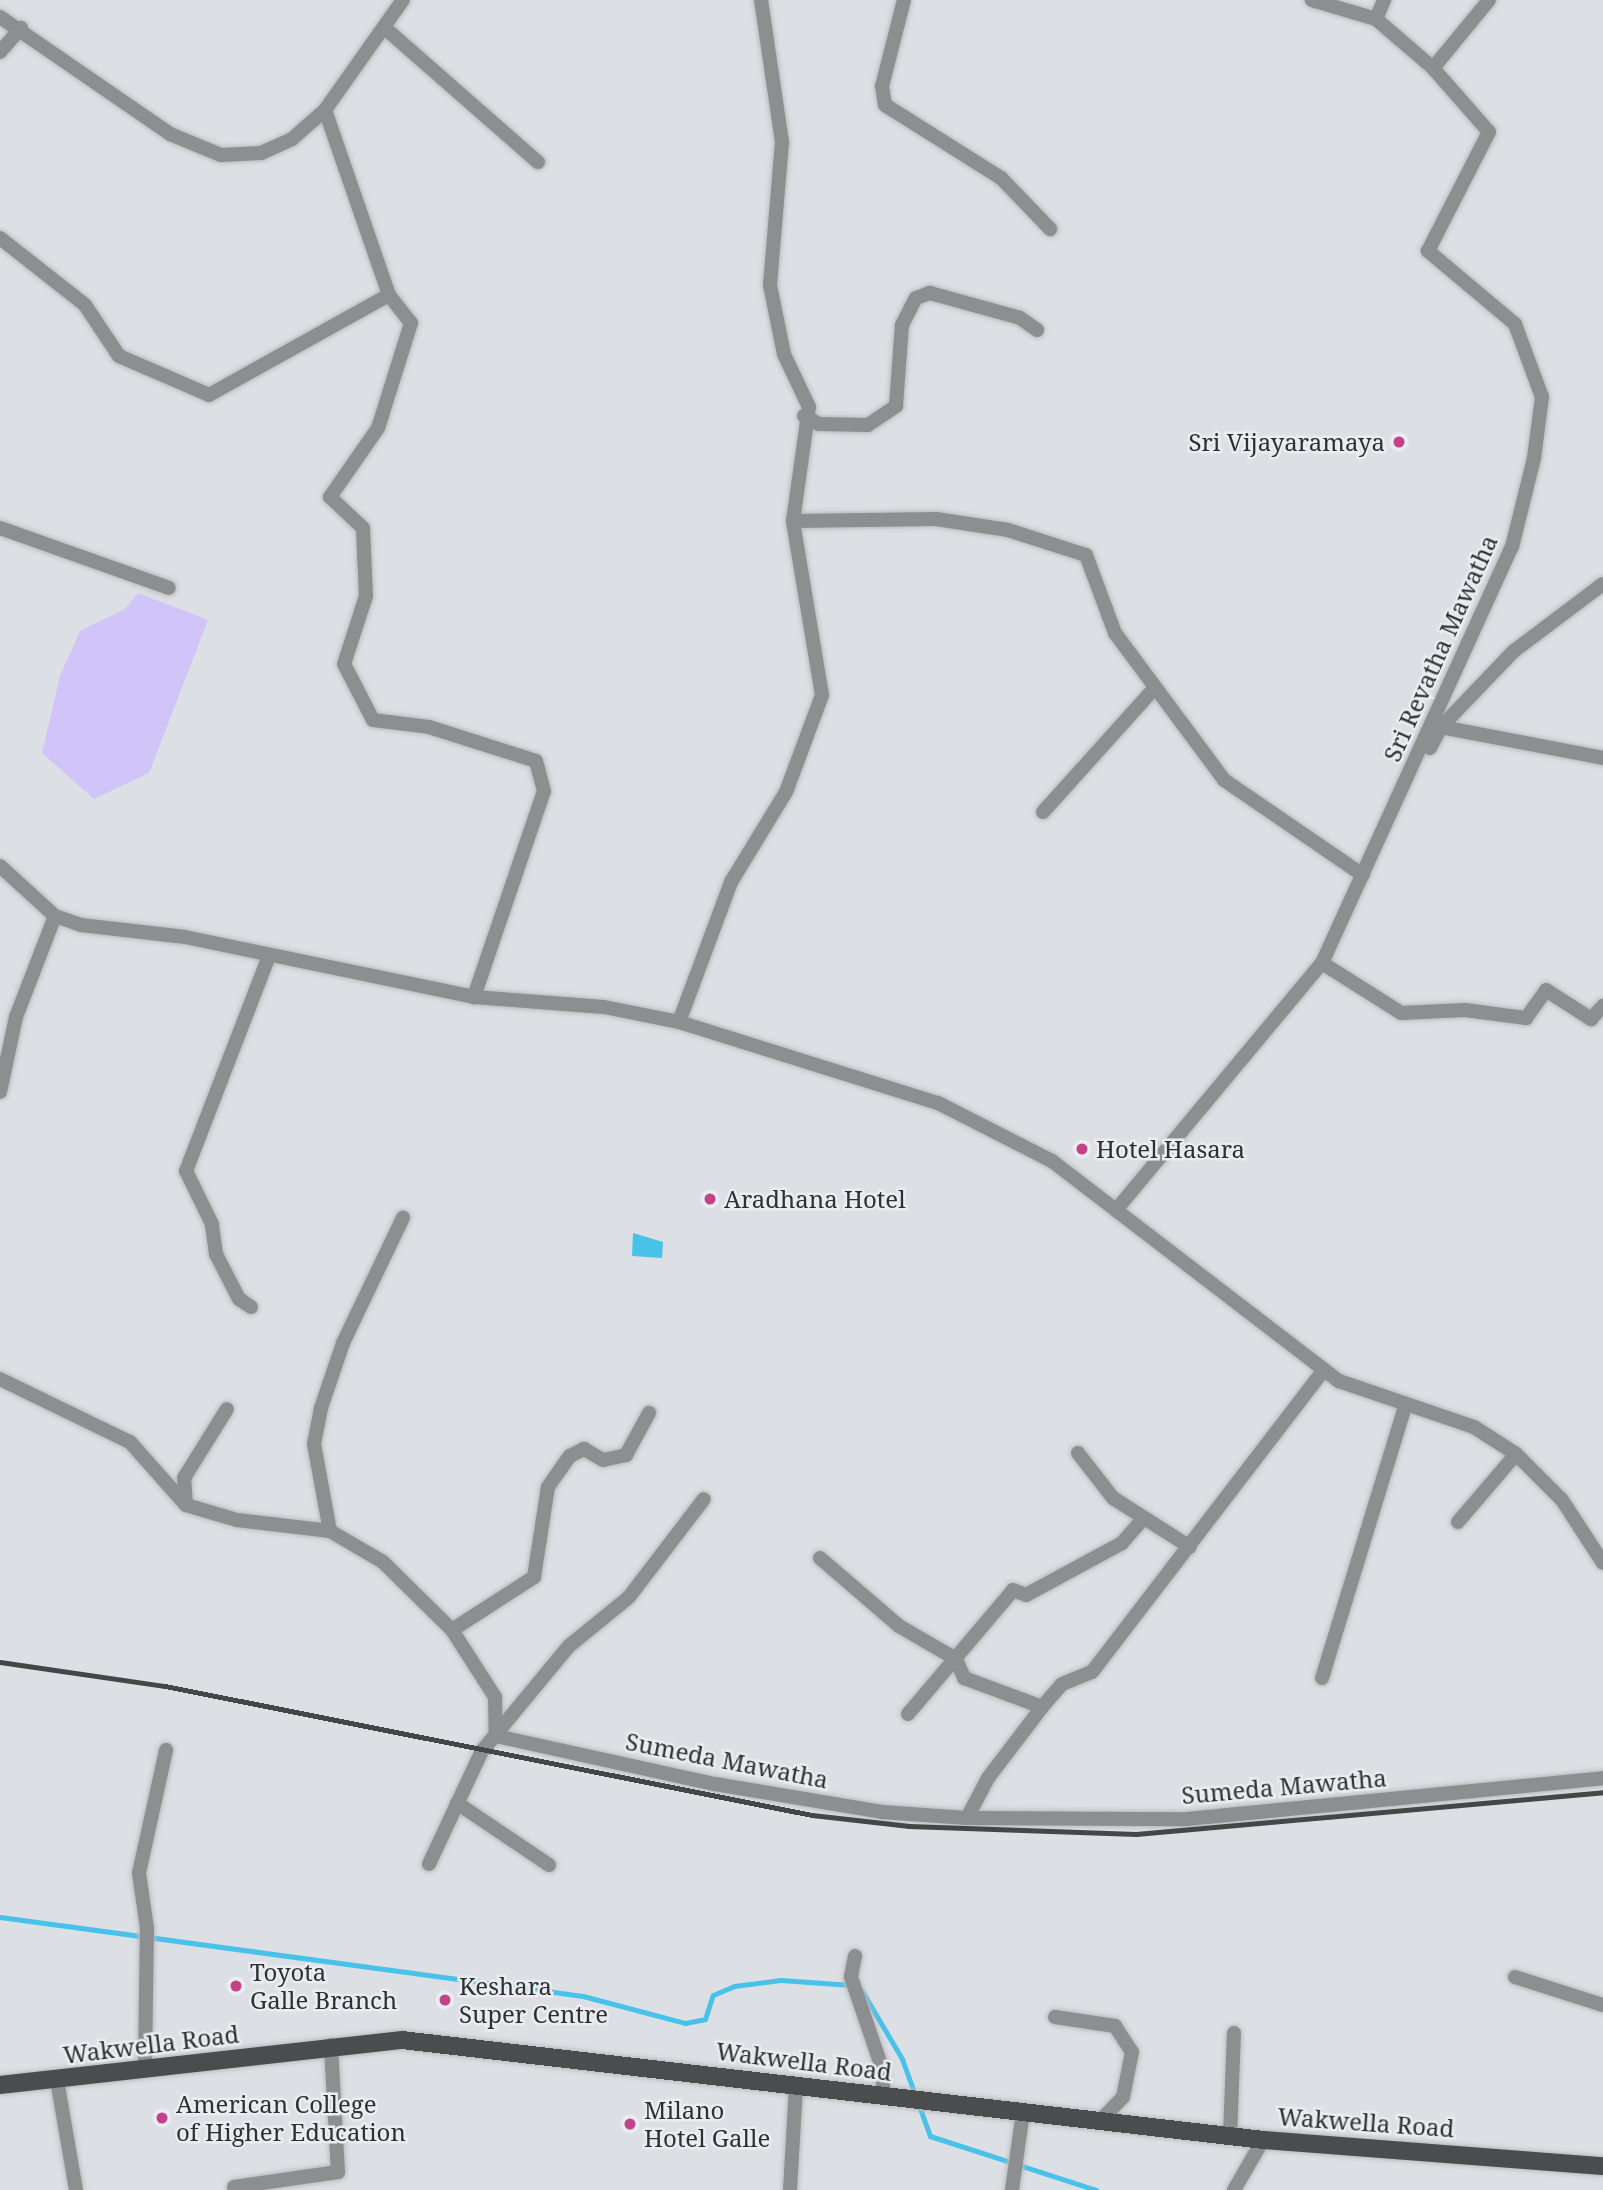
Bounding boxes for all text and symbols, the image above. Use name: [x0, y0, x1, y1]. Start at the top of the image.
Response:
place label: Sri Vijayaramaya: [1188, 428, 1385, 456]
marker: Sri Vijayaramaya: [1391, 434, 1407, 450]
street label: Sri Revatha Mawatha: [1377, 530, 1503, 766]
place label: Hotel Hasara: [1096, 1135, 1245, 1163]
marker: Hotel Hasara: [1074, 1141, 1090, 1157]
place label: Aradhana Hotel: [724, 1185, 906, 1213]
marker: Aradhana Hotel: [702, 1191, 718, 1207]
street label: Sumeda Mawatha: [623, 1726, 831, 1794]
street label: Sumeda Mawatha: [1180, 1763, 1388, 1809]
place label: Toyota Galle Branch: [250, 1958, 397, 2014]
place label: Keshara Super Centre: [459, 1972, 608, 2028]
marker: Toyota Galle Branch: [228, 1978, 244, 1994]
marker: Keshara Super Centre: [437, 1992, 453, 2008]
street label: Wakwella Road: [61, 2019, 241, 2069]
street label: Wakwella Road: [714, 2036, 894, 2086]
place label: American College of Higher Education: [176, 2090, 406, 2146]
place label: Milano Hotel Galle: [644, 2096, 770, 2152]
street label: Wakwella Road: [1277, 2101, 1455, 2143]
marker: American College of Higher Education: [154, 2110, 170, 2126]
marker: Milano Hotel Galle: [622, 2116, 638, 2132]

